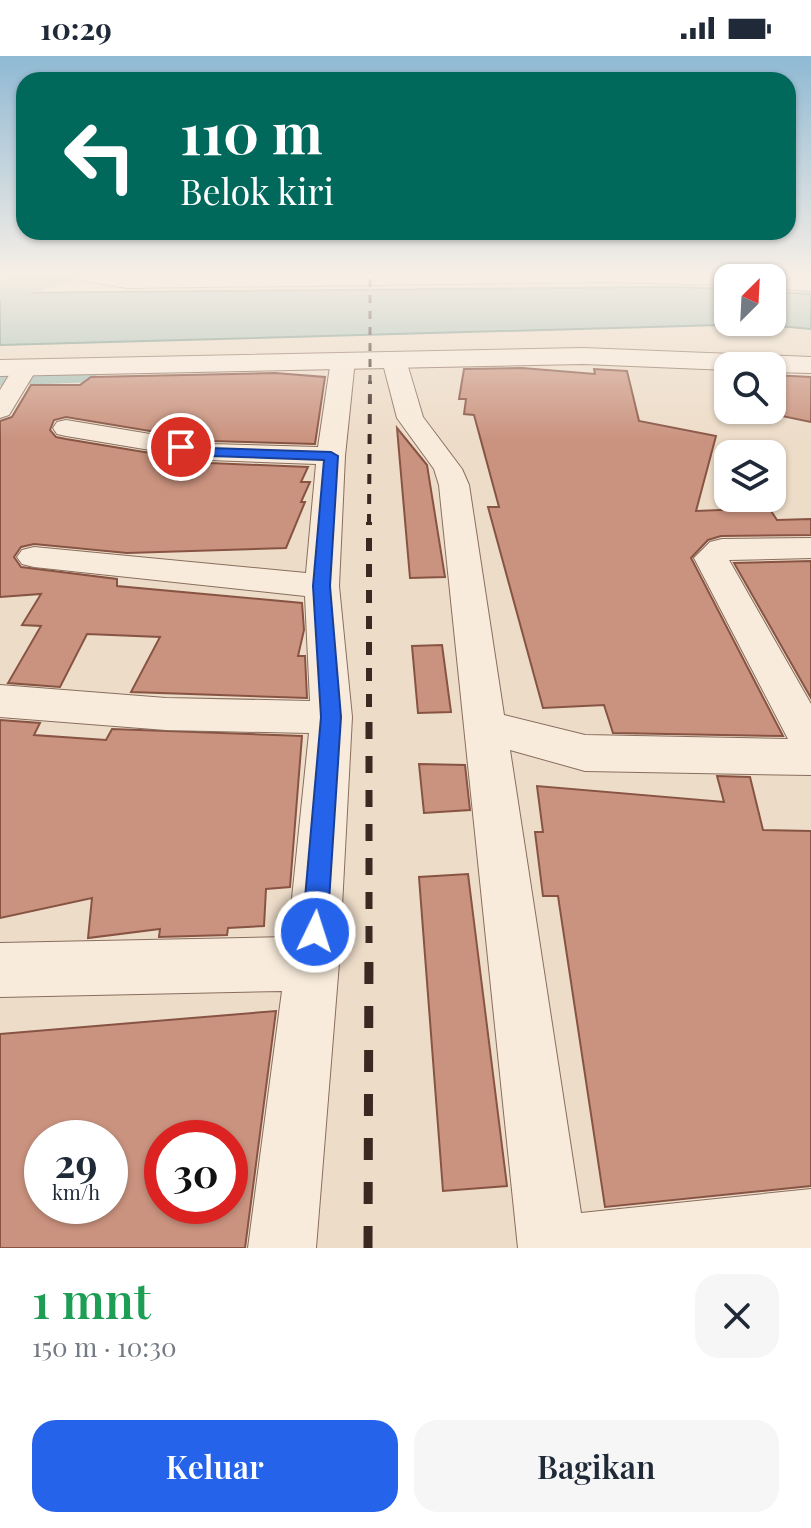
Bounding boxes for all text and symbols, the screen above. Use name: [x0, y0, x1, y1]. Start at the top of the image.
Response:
text: 10:29: [40, 8, 112, 48]
text: 110 m: [180, 94, 323, 169]
icon: left: [48, 104, 152, 208]
text: Belok kiri: [180, 166, 334, 214]
north arrow: [714, 264, 786, 336]
map controls: [714, 264, 786, 512]
button: search: [714, 352, 786, 424]
pin: [147, 413, 215, 481]
icon: arrive: [159, 425, 203, 469]
button: layers: [714, 440, 786, 512]
position arrow: [273, 890, 357, 974]
speed limit sign: 30: [144, 1120, 248, 1224]
text: 29: [54, 1135, 98, 1188]
text: km/h: [52, 1178, 100, 1205]
text: 1 mnt: [32, 1267, 151, 1331]
button: close: [695, 1274, 779, 1358]
text: 150 m · 10:30: [32, 1329, 177, 1364]
button: Keluar: [32, 1420, 398, 1512]
button: Bagikan: [414, 1420, 779, 1512]

